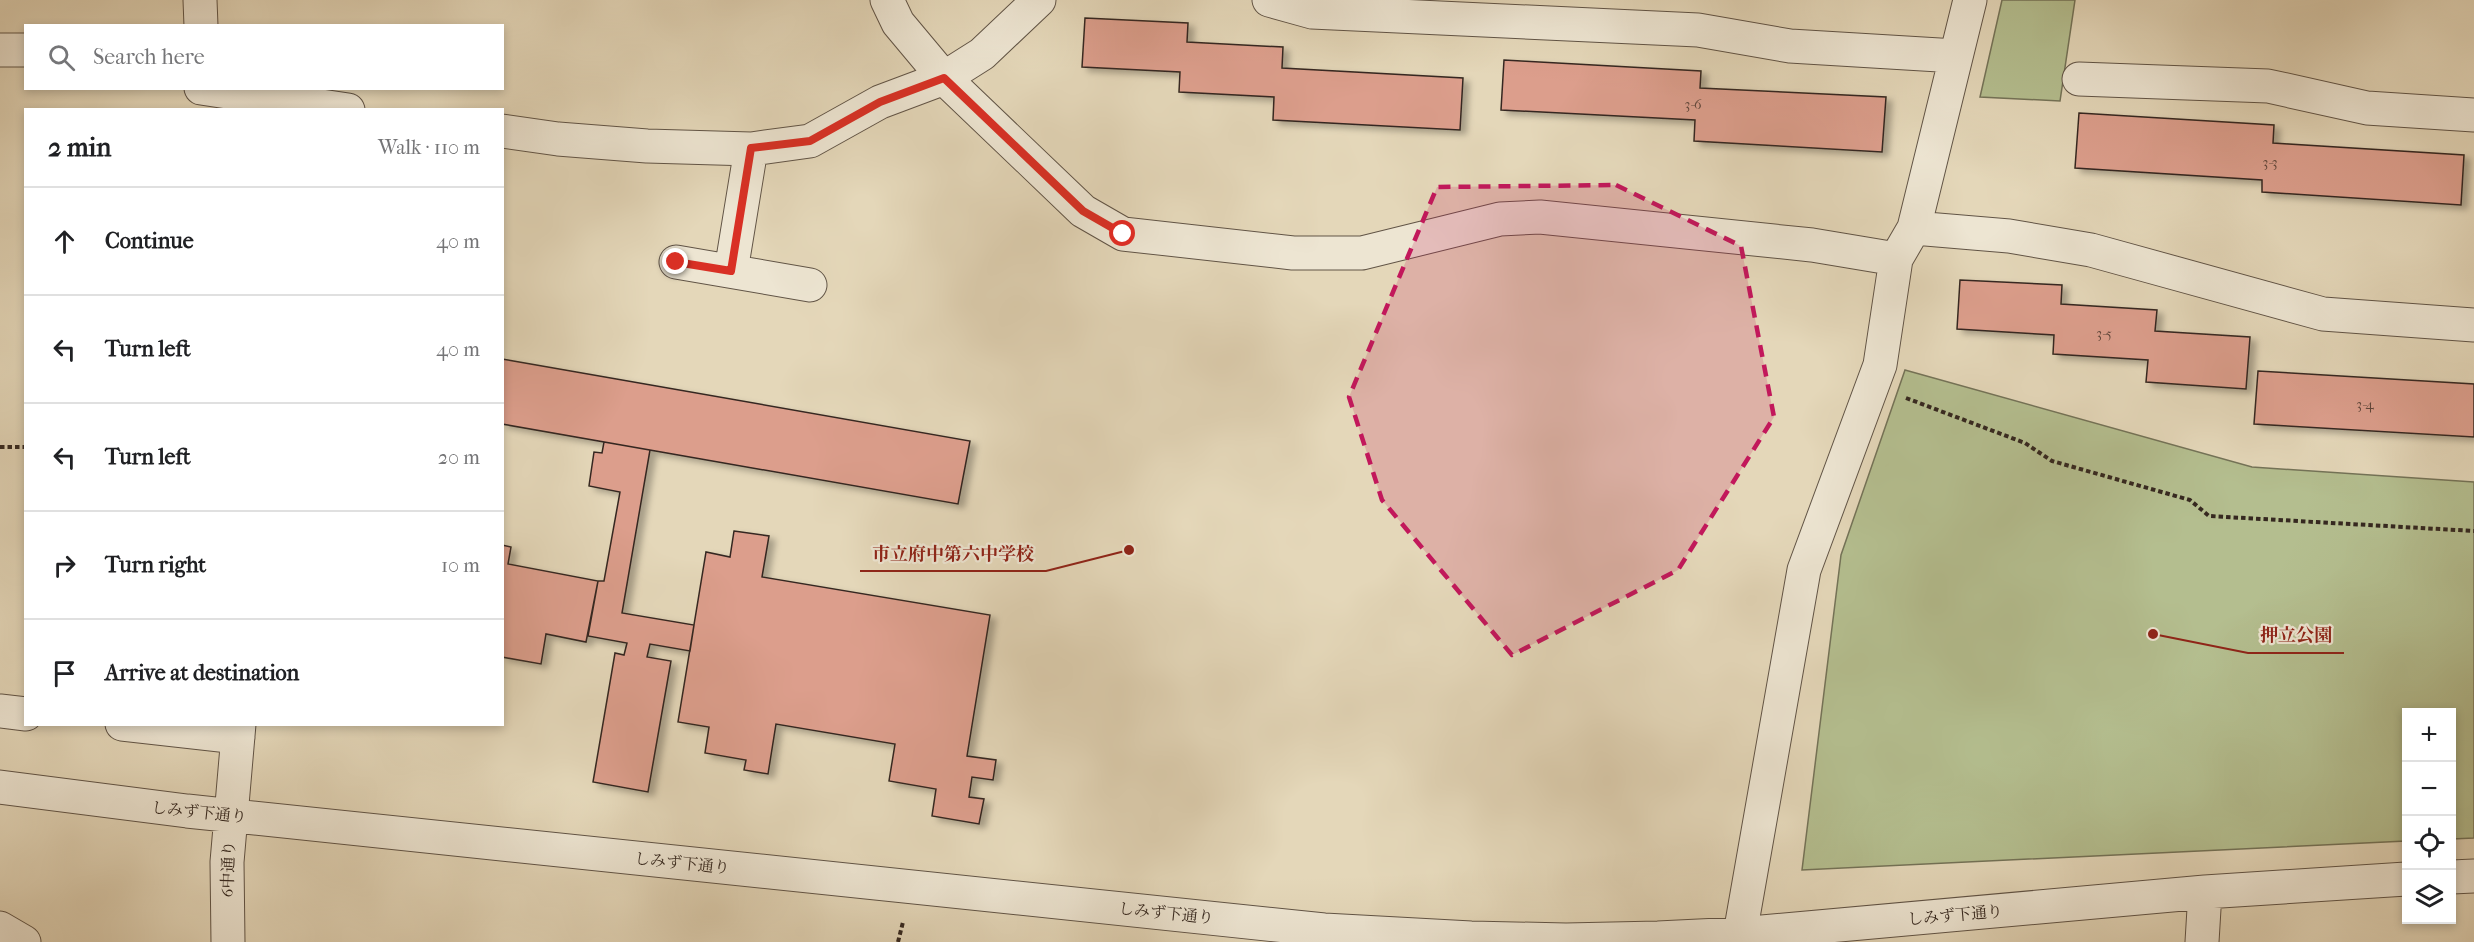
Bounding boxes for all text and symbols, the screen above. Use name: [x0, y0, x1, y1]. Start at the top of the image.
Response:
search box: [24, 24, 504, 90]
icon: search: [45, 41, 78, 74]
text: Search here: [93, 44, 205, 70]
house number: 3-6: [1685, 96, 1702, 113]
text: 2 min: [48, 132, 111, 163]
text: Walk · 110 m: [378, 136, 480, 159]
house number: 3-3: [2262, 154, 2278, 171]
route start: [1109, 220, 1135, 246]
icon: ahead: [48, 225, 81, 258]
text: Continue: [105, 228, 194, 254]
text: 40 m: [436, 230, 480, 253]
route end: [662, 248, 688, 274]
house number: 3-5: [2096, 325, 2112, 342]
icon: left: [48, 333, 81, 366]
text: Turn left: [105, 336, 191, 362]
text: 40 m: [436, 338, 480, 361]
house number: 3-4: [2356, 396, 2375, 413]
icon: left: [48, 441, 81, 474]
text: Turn left: [105, 444, 191, 470]
text: 20 m: [438, 446, 480, 469]
callout: 市立府中第六中学校: [860, 535, 1046, 571]
text: 市立府中第六中学校: [872, 544, 1034, 565]
icon: right: [48, 549, 81, 582]
text: Turn right: [105, 552, 206, 578]
text: 10 m: [441, 554, 480, 577]
callout: 押立公園: [2248, 617, 2344, 653]
text: 押立公園: [2260, 625, 2332, 646]
icon: arrive: [48, 657, 81, 690]
text: Arrive at destination: [105, 660, 299, 686]
map controls: [2402, 708, 2456, 924]
button: +: [2402, 708, 2456, 762]
button: −: [2402, 762, 2456, 816]
street label: しみず下通り: [150, 798, 248, 826]
button: locate: [2402, 816, 2456, 870]
street label: 6中通り: [218, 840, 238, 898]
street label: しみず下通り: [633, 849, 731, 877]
button: layers: [2402, 870, 2456, 924]
street label: しみず下通り: [1117, 899, 1215, 927]
street label: しみず下通り: [1906, 901, 2004, 929]

